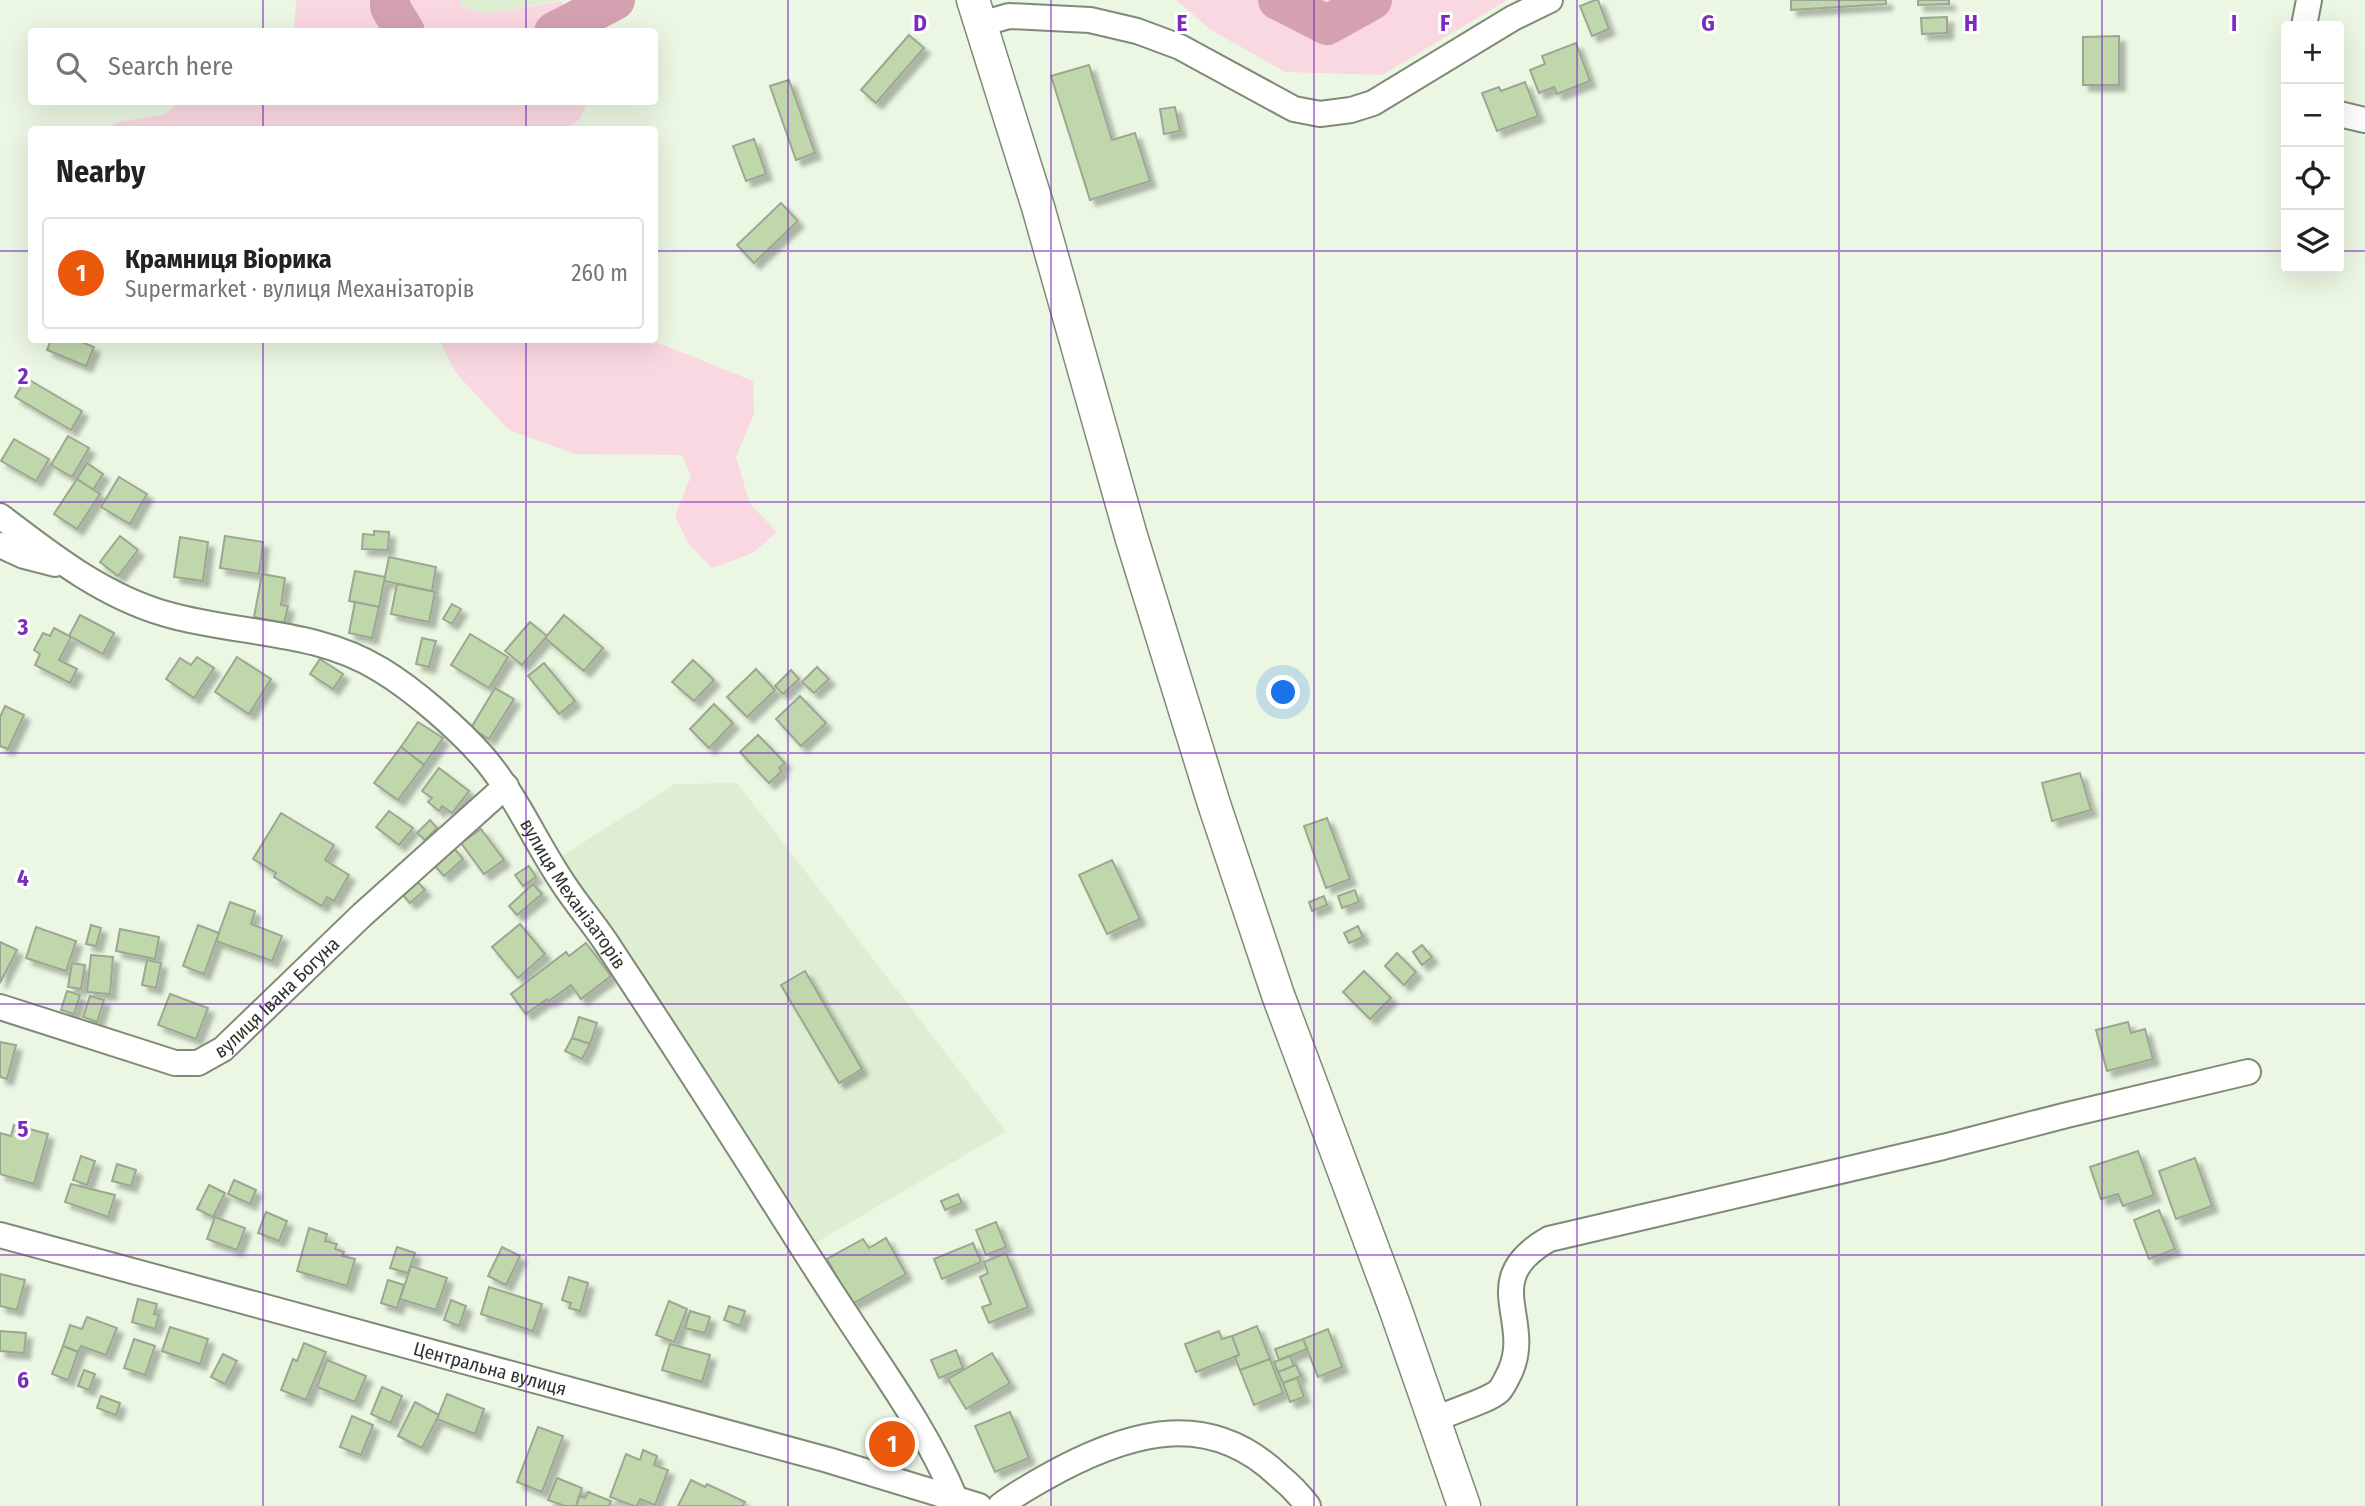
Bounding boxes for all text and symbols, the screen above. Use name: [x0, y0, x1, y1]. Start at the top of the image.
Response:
text: D: [913, 9, 927, 37]
text: E: [1177, 9, 1188, 37]
text: F: [1440, 9, 1450, 37]
text: G: [1701, 9, 1715, 37]
text: H: [1964, 9, 1978, 37]
text: I: [2231, 9, 2237, 37]
map controls: [2281, 21, 2344, 273]
button: +: [2281, 21, 2344, 84]
search box: [28, 28, 658, 105]
icon: search: [52, 48, 90, 86]
text: Search here: [108, 51, 233, 82]
button: −: [2281, 84, 2344, 147]
button: locate: [2281, 147, 2344, 210]
text: Nearby: [56, 154, 145, 190]
button: layers: [2281, 210, 2344, 273]
text: Крамниця Віорика: [125, 244, 332, 275]
text: 1: [76, 259, 86, 287]
text: 260 m: [571, 259, 628, 287]
text: Supermarket · вулиця Механізаторів: [125, 275, 474, 303]
text: 2: [17, 362, 29, 390]
text: 3: [17, 613, 29, 641]
your location: [1266, 675, 1300, 709]
street label: вулиця Механізаторів: [515, 815, 631, 973]
text: 4: [17, 864, 29, 892]
street label: вулиця Івана Богуна: [211, 932, 344, 1063]
text: 5: [17, 1115, 29, 1143]
street label: Центральна вулиця: [411, 1337, 569, 1400]
text: 6: [17, 1366, 29, 1394]
pin: 1: [869, 1418, 915, 1470]

